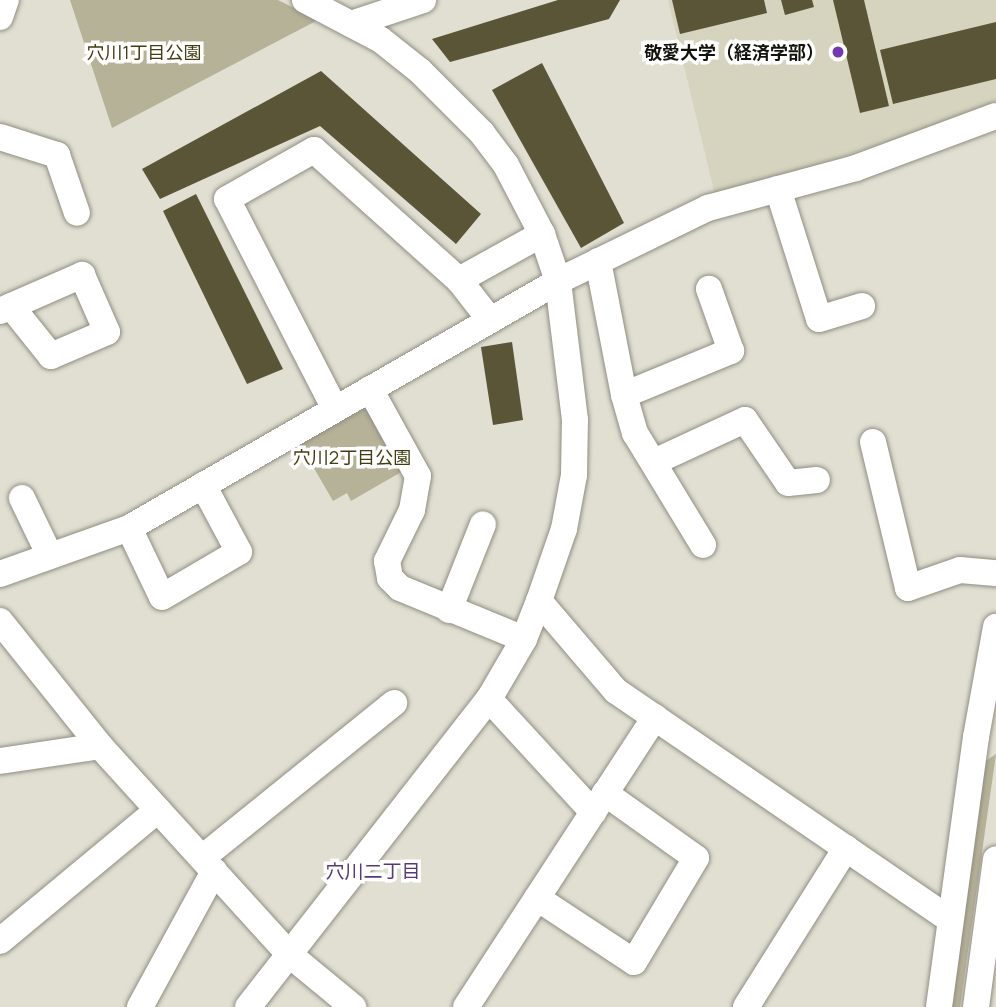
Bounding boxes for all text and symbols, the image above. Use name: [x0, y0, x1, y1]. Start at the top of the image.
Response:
park label: 穴川1丁目公園: [86, 41, 202, 63]
place label: 敬愛大学（経済学部）: [644, 41, 824, 63]
marker: 敬愛大学（経済学部）: [830, 44, 846, 60]
park label: 穴川2丁目公園: [293, 446, 411, 468]
district label: 穴川二丁目: [326, 861, 420, 883]

